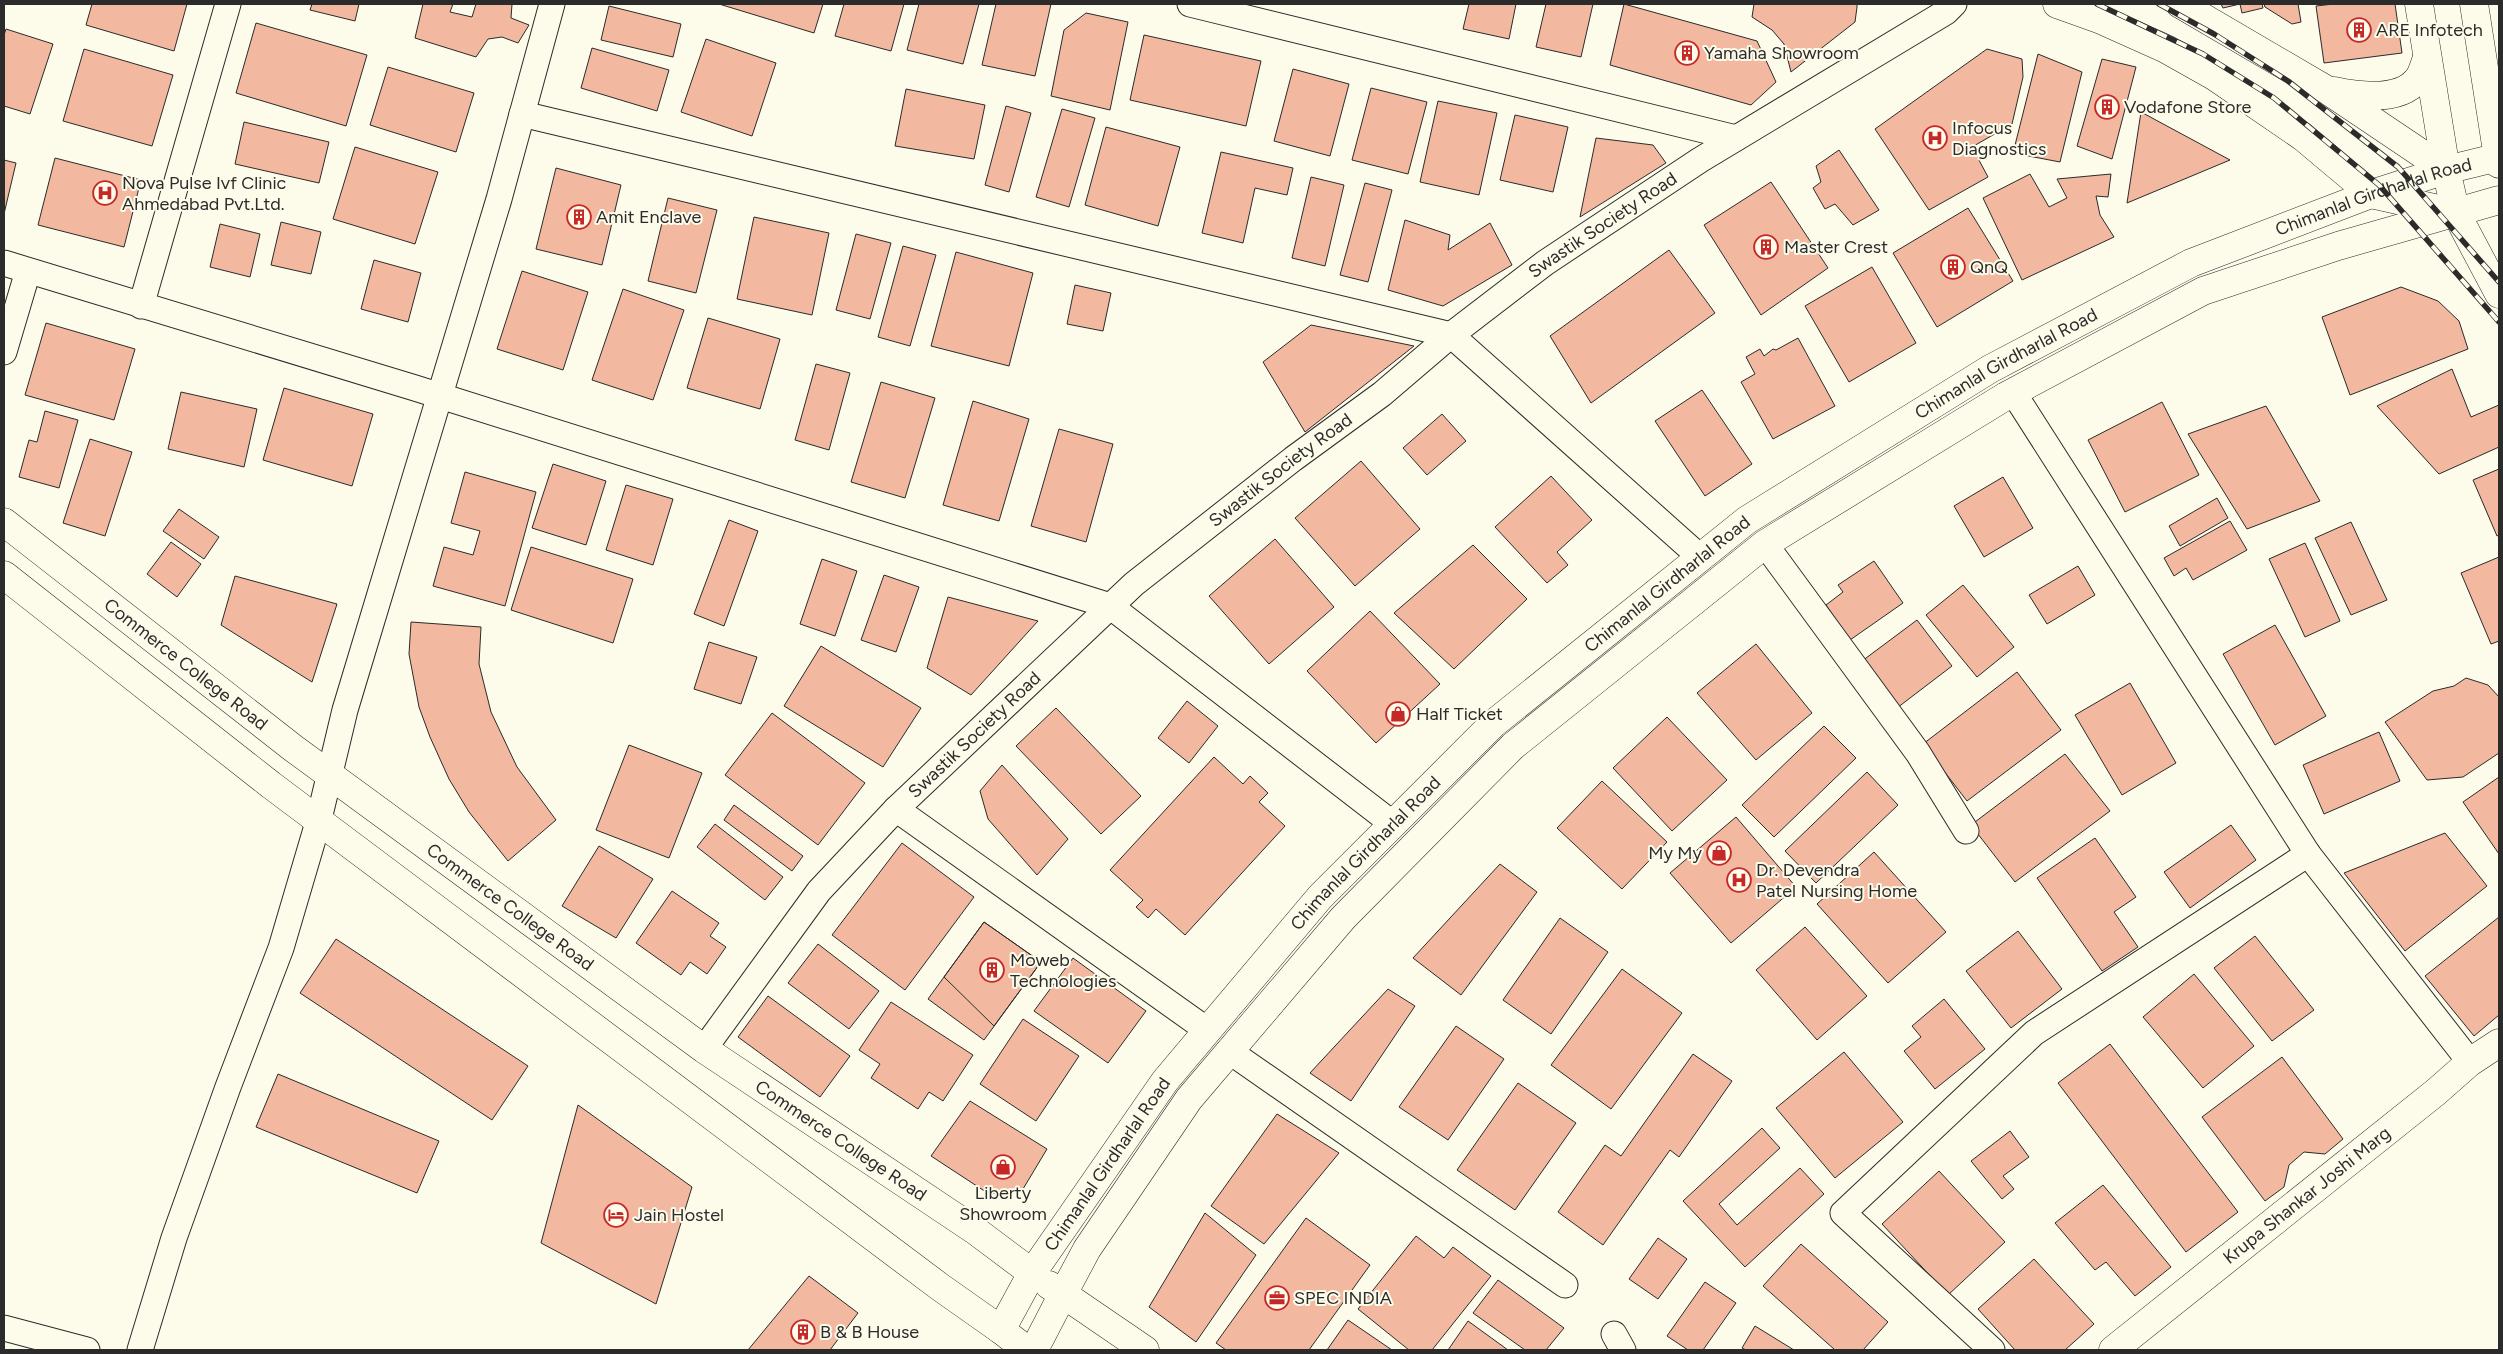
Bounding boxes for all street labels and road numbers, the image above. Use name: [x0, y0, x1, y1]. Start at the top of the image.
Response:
street label: Chimanlal Girdharlal Road: [2272, 153, 2474, 241]
street label: Swastik Society Road: [1524, 167, 1681, 283]
street label: Chimanlal Girdharlal Road: [1911, 303, 2101, 424]
street label: Swastik Society Road: [1205, 409, 1356, 532]
street label: Chimanlal Girdharlal Road: [1580, 511, 1755, 657]
street label: Commerce College Road: [100, 594, 272, 735]
street label: Swastik Society Road: [904, 667, 1045, 803]
street label: Chimanlal Girdharlal Road: [1286, 772, 1445, 935]
street label: Commerce College Road: [422, 839, 598, 975]
street label: Chimanlal Girdharlal Road: [1040, 1073, 1175, 1255]
street label: Commerce College Road: [751, 1075, 931, 1206]
street label: Krupa Shankar Joshi Marg: [2219, 1122, 2395, 1269]

